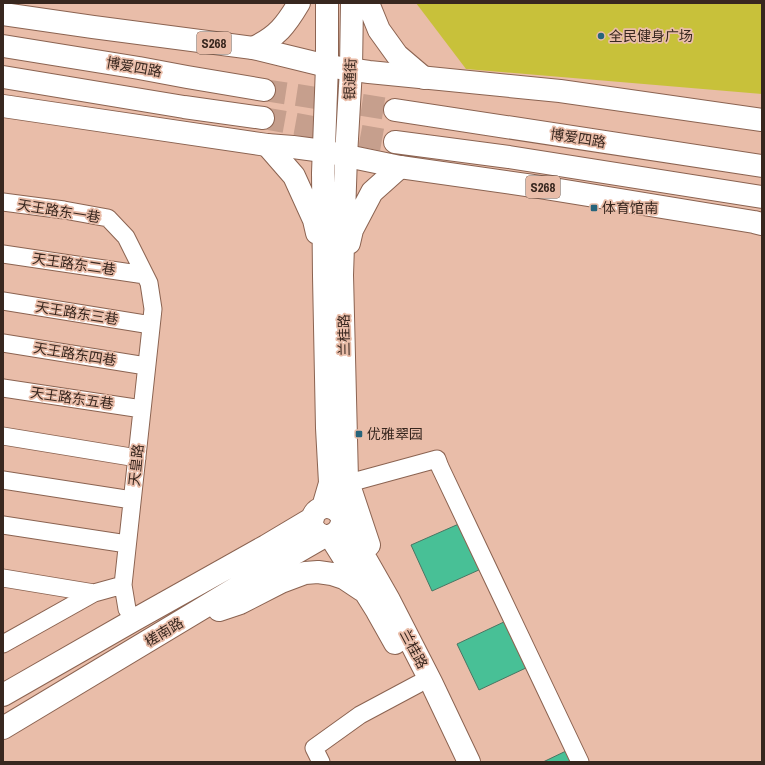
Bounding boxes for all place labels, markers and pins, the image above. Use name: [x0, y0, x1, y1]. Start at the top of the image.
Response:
place label: 全民健身广场: [609, 27, 693, 45]
marker: 全民健身广场: [596, 31, 606, 41]
place label: 体育馆南: [602, 199, 658, 217]
marker: 体育馆南: [589, 203, 599, 213]
place label: 优雅翠园: [367, 425, 423, 443]
marker: 优雅翠园: [354, 429, 364, 439]

